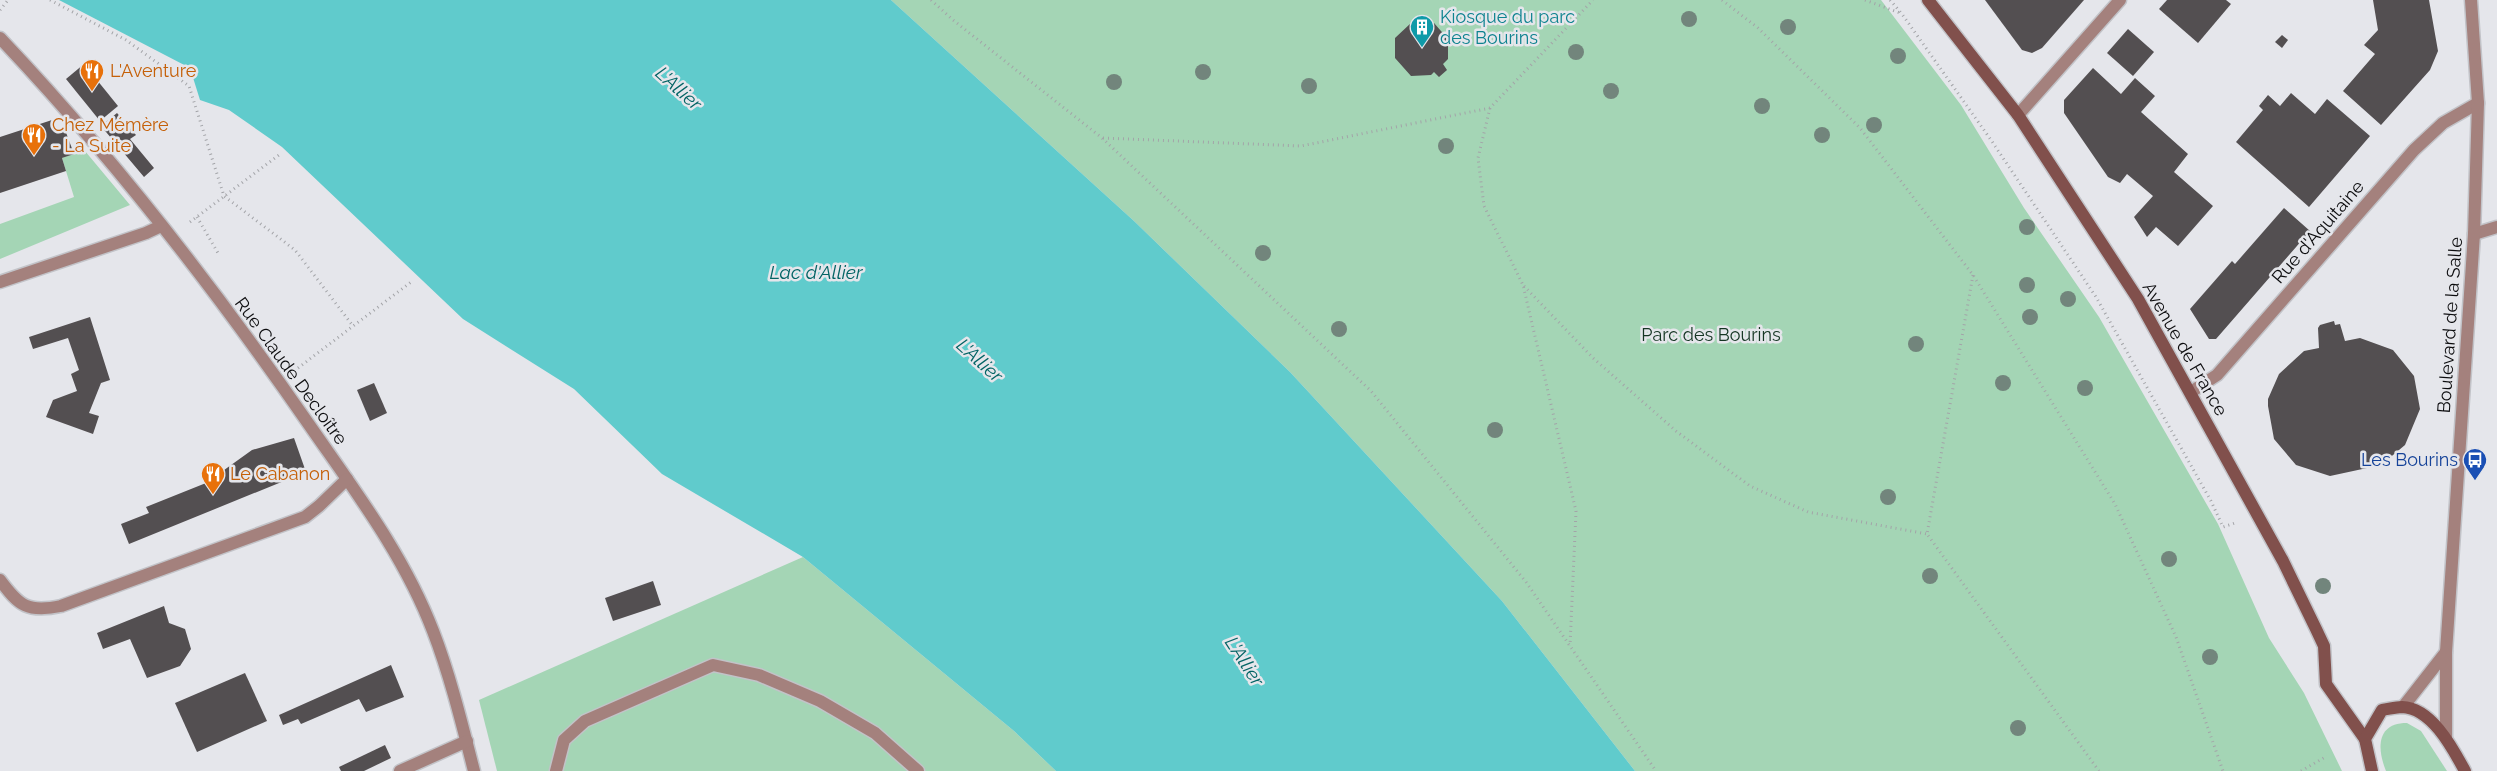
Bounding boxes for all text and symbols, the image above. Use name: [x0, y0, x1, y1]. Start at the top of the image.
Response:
place label: Kiosque du parc des Bourins: [1440, 6, 1575, 48]
building icon: Kiosque du parc des Bourins: [1409, 14, 1435, 48]
restaurant icon: L'Aventure: [79, 58, 105, 92]
place label: L'Aventure: [110, 60, 197, 81]
water label: L'Allier: [651, 62, 708, 115]
place label: Chez Mémère - La Suite: [52, 114, 169, 156]
restaurant icon: Chez Mémère - La Suite: [21, 122, 47, 156]
street label: Rue d'Aquitaine: [2267, 176, 2368, 287]
street label: Boulevard de la Salle: [2433, 236, 2466, 414]
water label: Lac d'Allier: [769, 261, 864, 283]
street label: Avenue de France: [2139, 278, 2232, 420]
street label: Rue Claude Decloître: [231, 293, 352, 449]
park label: Parc des Bourins: [1641, 324, 1781, 345]
water label: L'Allier: [952, 334, 1009, 387]
bus stop icon: Les Bourins: [2462, 447, 2488, 481]
place label: Les Bourins: [2361, 449, 2458, 470]
restaurant icon: Le Cabanon: [200, 461, 226, 495]
place label: Le Cabanon: [230, 463, 330, 484]
water label: L'Allier: [1221, 632, 1270, 691]

